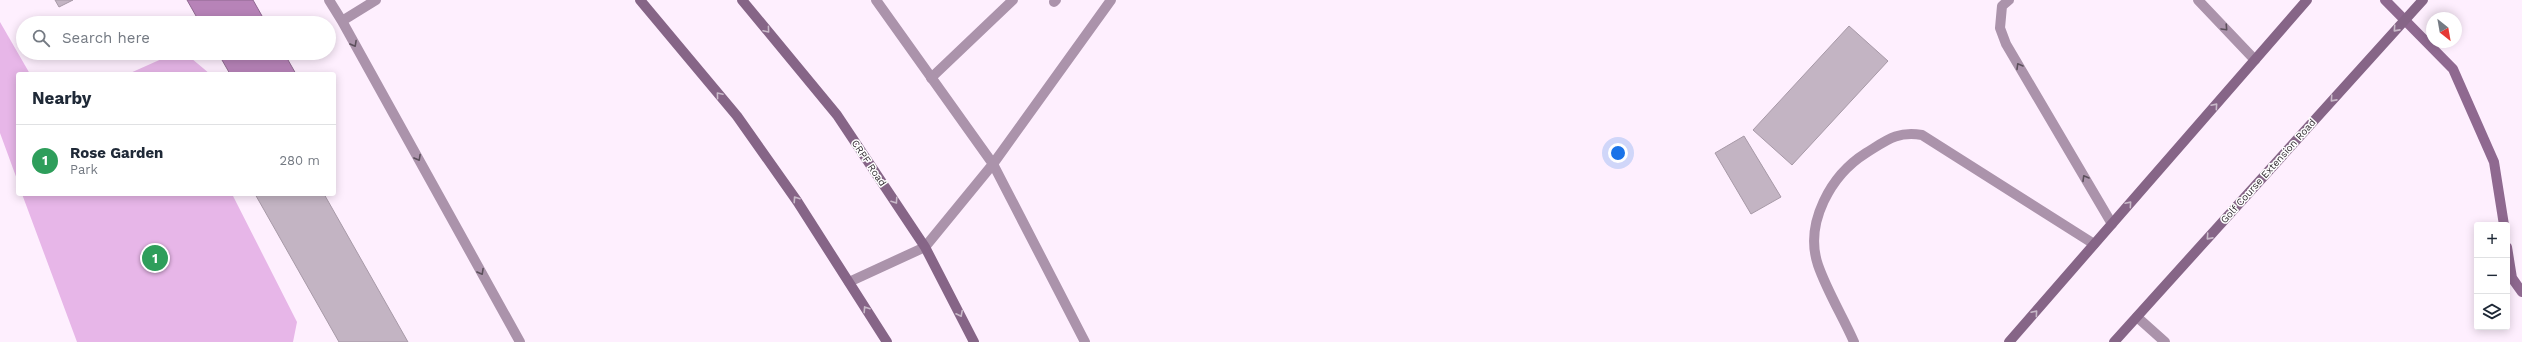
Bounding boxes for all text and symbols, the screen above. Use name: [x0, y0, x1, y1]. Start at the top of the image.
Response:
north arrow: [2426, 12, 2462, 48]
search box: [16, 16, 336, 60]
one-way arrow: [2220, 23, 2228, 31]
one-way arrow: [2394, 24, 2401, 32]
one-way arrow: [762, 25, 769, 33]
icon: search: [30, 27, 52, 49]
text: Search here: [62, 29, 150, 47]
one-way arrow: [350, 40, 357, 47]
one-way arrow: [2017, 63, 2024, 70]
text: Nearby: [32, 88, 91, 108]
one-way arrow: [717, 92, 724, 99]
one-way arrow: [2330, 94, 2338, 102]
one-way arrow: [2210, 103, 2217, 111]
street label: Golf Course Extension Road: [2218, 117, 2318, 225]
street label: CRPF Road: [850, 138, 888, 188]
your location: [1608, 143, 1628, 163]
text: Rose Garden: [70, 144, 163, 162]
text: 1: [42, 153, 48, 168]
text: 280 m: [280, 153, 320, 168]
one-way arrow: [413, 154, 420, 161]
text: Park: [70, 162, 98, 177]
one-way arrow: [2082, 175, 2089, 182]
one-way arrow: [794, 197, 801, 204]
one-way arrow: [890, 197, 898, 204]
one-way arrow: [2125, 201, 2132, 208]
map controls: [2474, 222, 2510, 330]
button: +: [2474, 222, 2510, 258]
one-way arrow: [2206, 232, 2213, 240]
pin: 1: [142, 243, 168, 273]
button: −: [2474, 258, 2510, 294]
one-way arrow: [476, 267, 484, 275]
button: layers: [2474, 294, 2510, 330]
one-way arrow: [863, 306, 871, 313]
one-way arrow: [955, 309, 962, 317]
one-way arrow: [2030, 310, 2037, 317]

